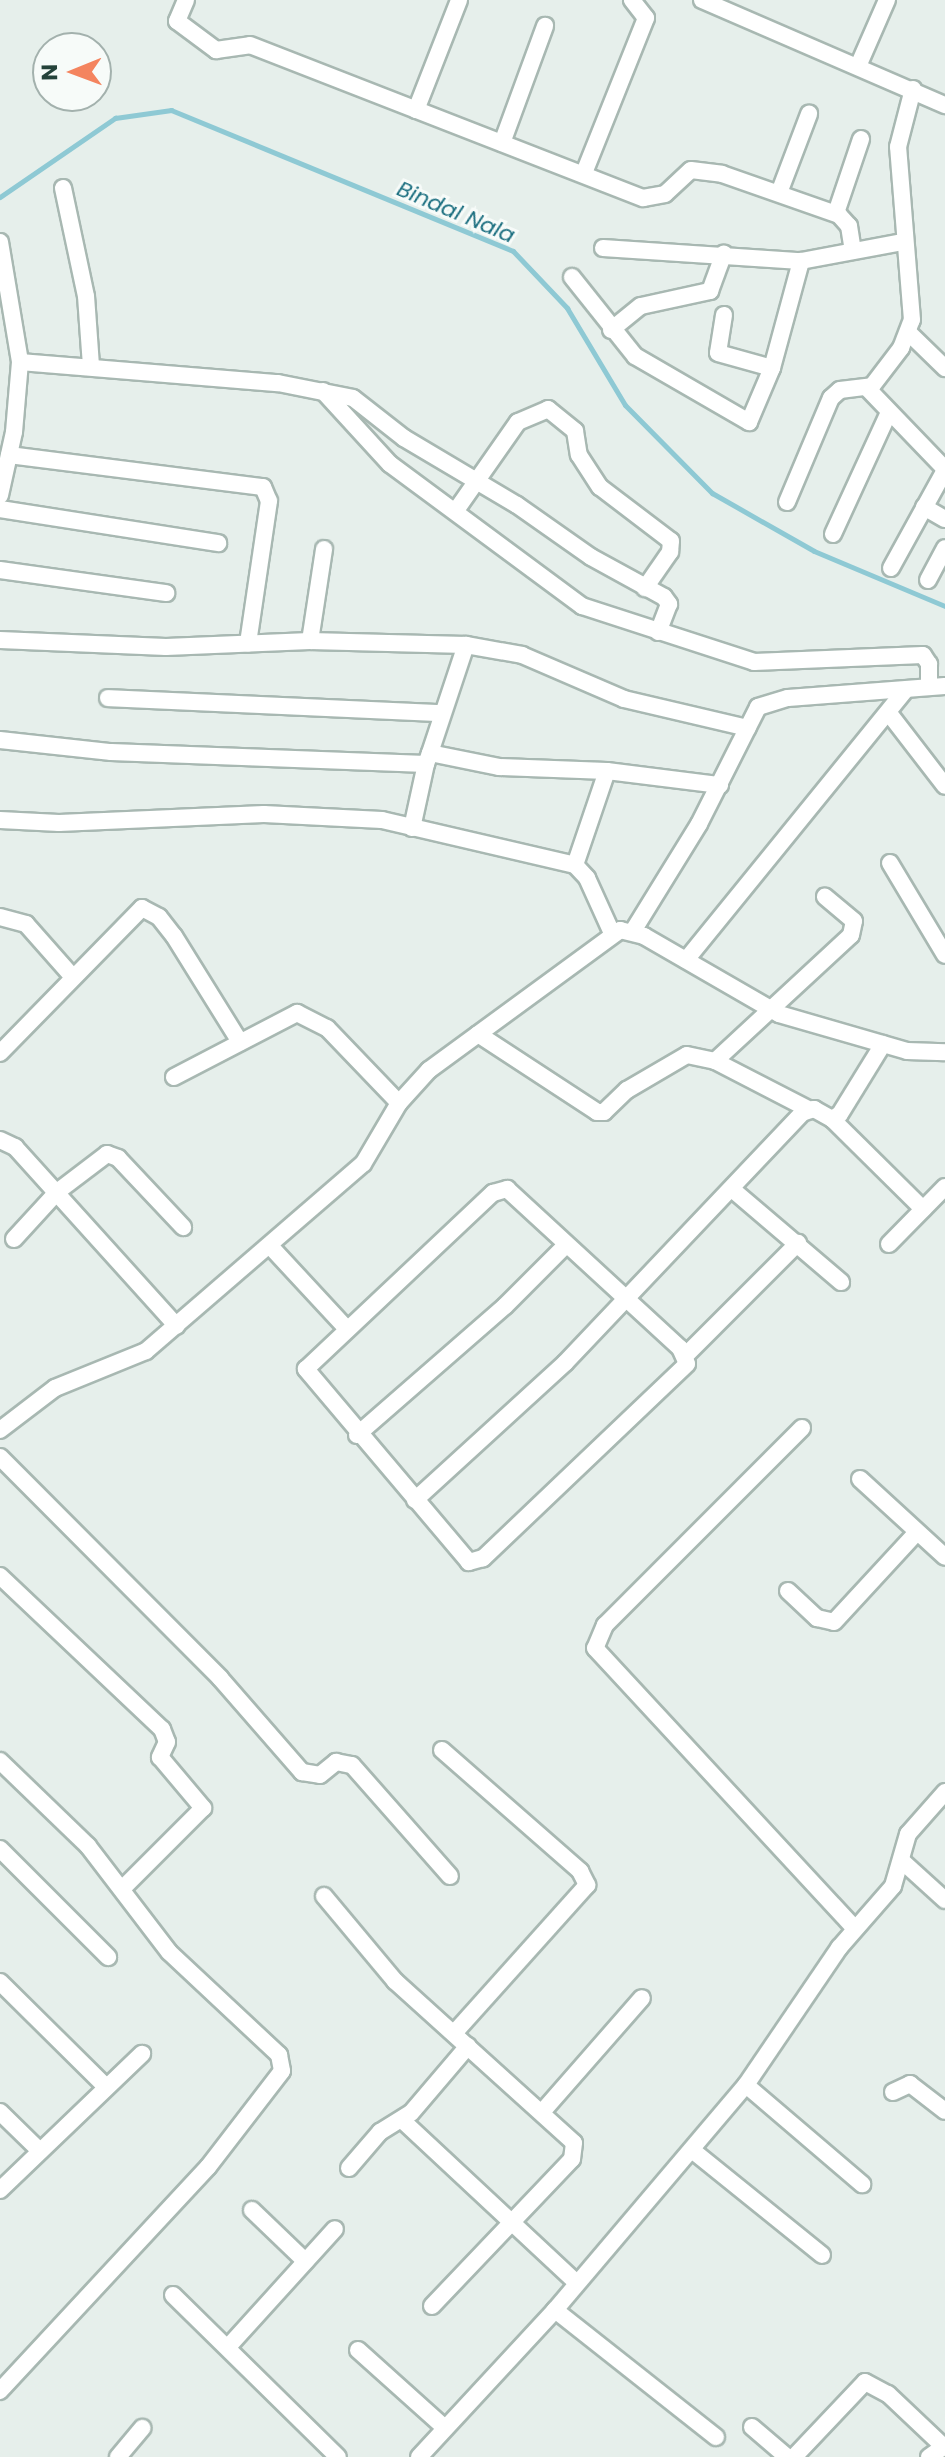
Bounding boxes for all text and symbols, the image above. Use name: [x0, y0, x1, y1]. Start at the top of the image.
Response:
north arrow: [32, 32, 112, 112]
text: N: [34, 64, 65, 81]
water label: Bindal Nala: [393, 175, 519, 249]

